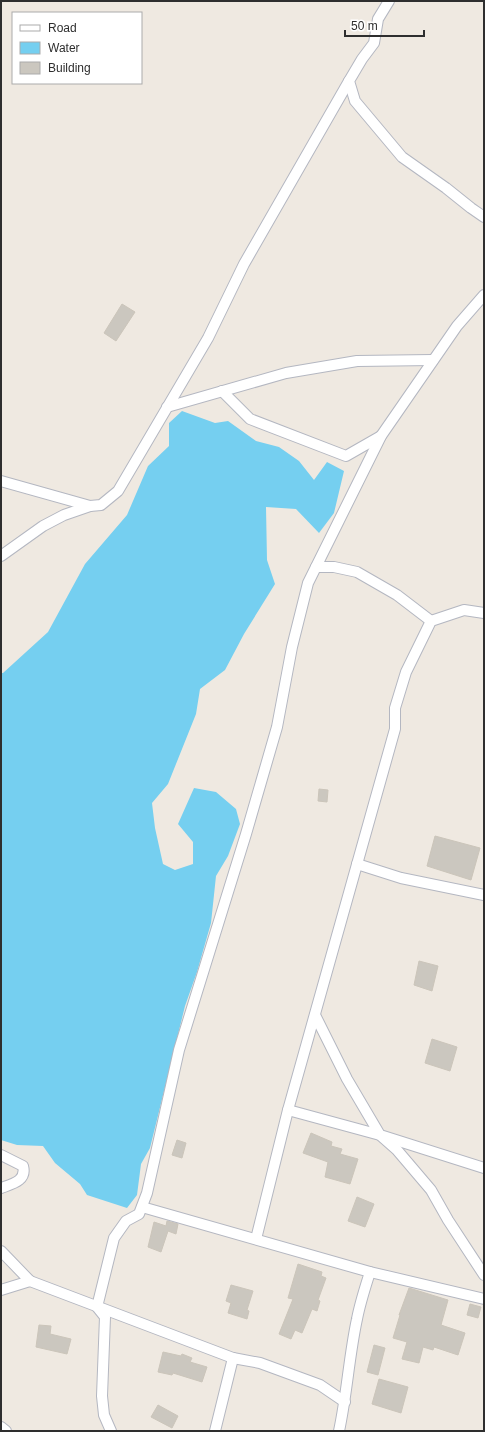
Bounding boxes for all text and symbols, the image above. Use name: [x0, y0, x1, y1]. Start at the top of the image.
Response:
legend: [12, 12, 142, 84]
scale bar: [345, 12, 424, 38]
text: 50 m: [351, 19, 378, 33]
text: Road: [48, 21, 77, 35]
text: Water: [48, 41, 80, 55]
text: Building: [48, 61, 91, 75]

